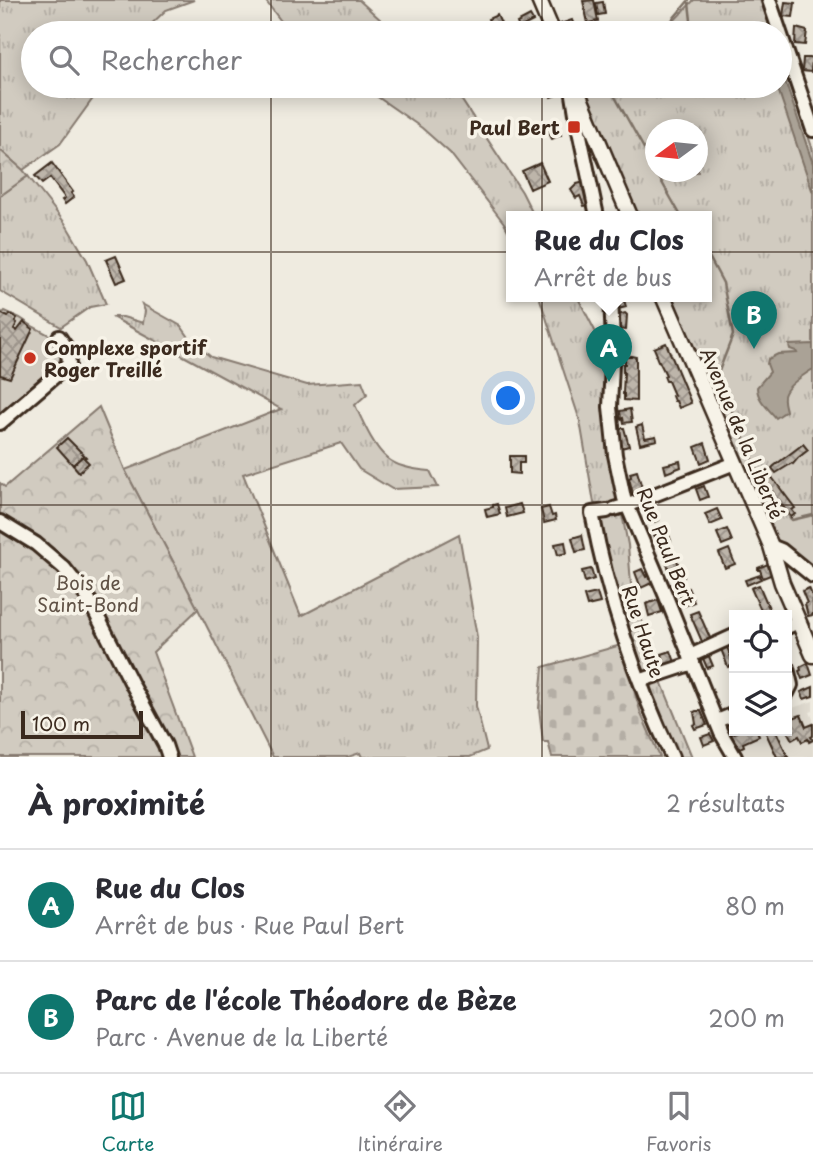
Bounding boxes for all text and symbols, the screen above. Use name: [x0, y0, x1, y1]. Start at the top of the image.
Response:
search box: [21, 21, 792, 98]
text: Rechercher: [101, 40, 242, 79]
icon: search: [45, 41, 83, 79]
place label: Paul Bert: [469, 113, 560, 141]
marker: Paul Bert: [566, 119, 582, 135]
north arrow: [645, 119, 708, 182]
popup: [506, 211, 712, 302]
text: Rue du Clos: [534, 220, 684, 259]
text: Arrêt de bus: [534, 259, 672, 294]
pin: B: [731, 291, 777, 349]
pin: A: [586, 324, 632, 382]
place label: Complexe sportif Roger Treillé: [44, 333, 208, 383]
street label: Avenue de la Liberté: [694, 343, 792, 523]
marker: Complexe sportif Roger Treillé: [22, 350, 38, 366]
your location: [491, 381, 525, 415]
street label: Rue Paul Bert: [631, 483, 703, 609]
park label: Bois de Saint-Bond: [37, 568, 139, 618]
street label: Rue Haute: [616, 581, 672, 681]
map controls: [729, 610, 792, 736]
button: locate: [729, 610, 792, 673]
button: layers: [729, 673, 792, 736]
scale bar: [21, 708, 144, 740]
text: 100 m: [32, 709, 90, 737]
text: À proximité: [28, 780, 205, 825]
text: 2 résultats: [666, 785, 785, 820]
text: Rue du Clos: [95, 868, 245, 907]
text: A: [42, 888, 60, 923]
text: 80 m: [725, 888, 785, 923]
text: Arrêt de bus · Rue Paul Bert: [95, 907, 404, 942]
text: Parc de l'école Théodore de Bèze: [95, 980, 517, 1019]
text: B: [43, 1000, 59, 1035]
text: 200 m: [708, 1000, 785, 1035]
text: Parc · Avenue de la Liberté: [95, 1019, 388, 1054]
tab: Carte: [102, 1087, 154, 1157]
tab: Itinéraire: [358, 1087, 443, 1157]
tab: Favoris: [646, 1087, 711, 1157]

